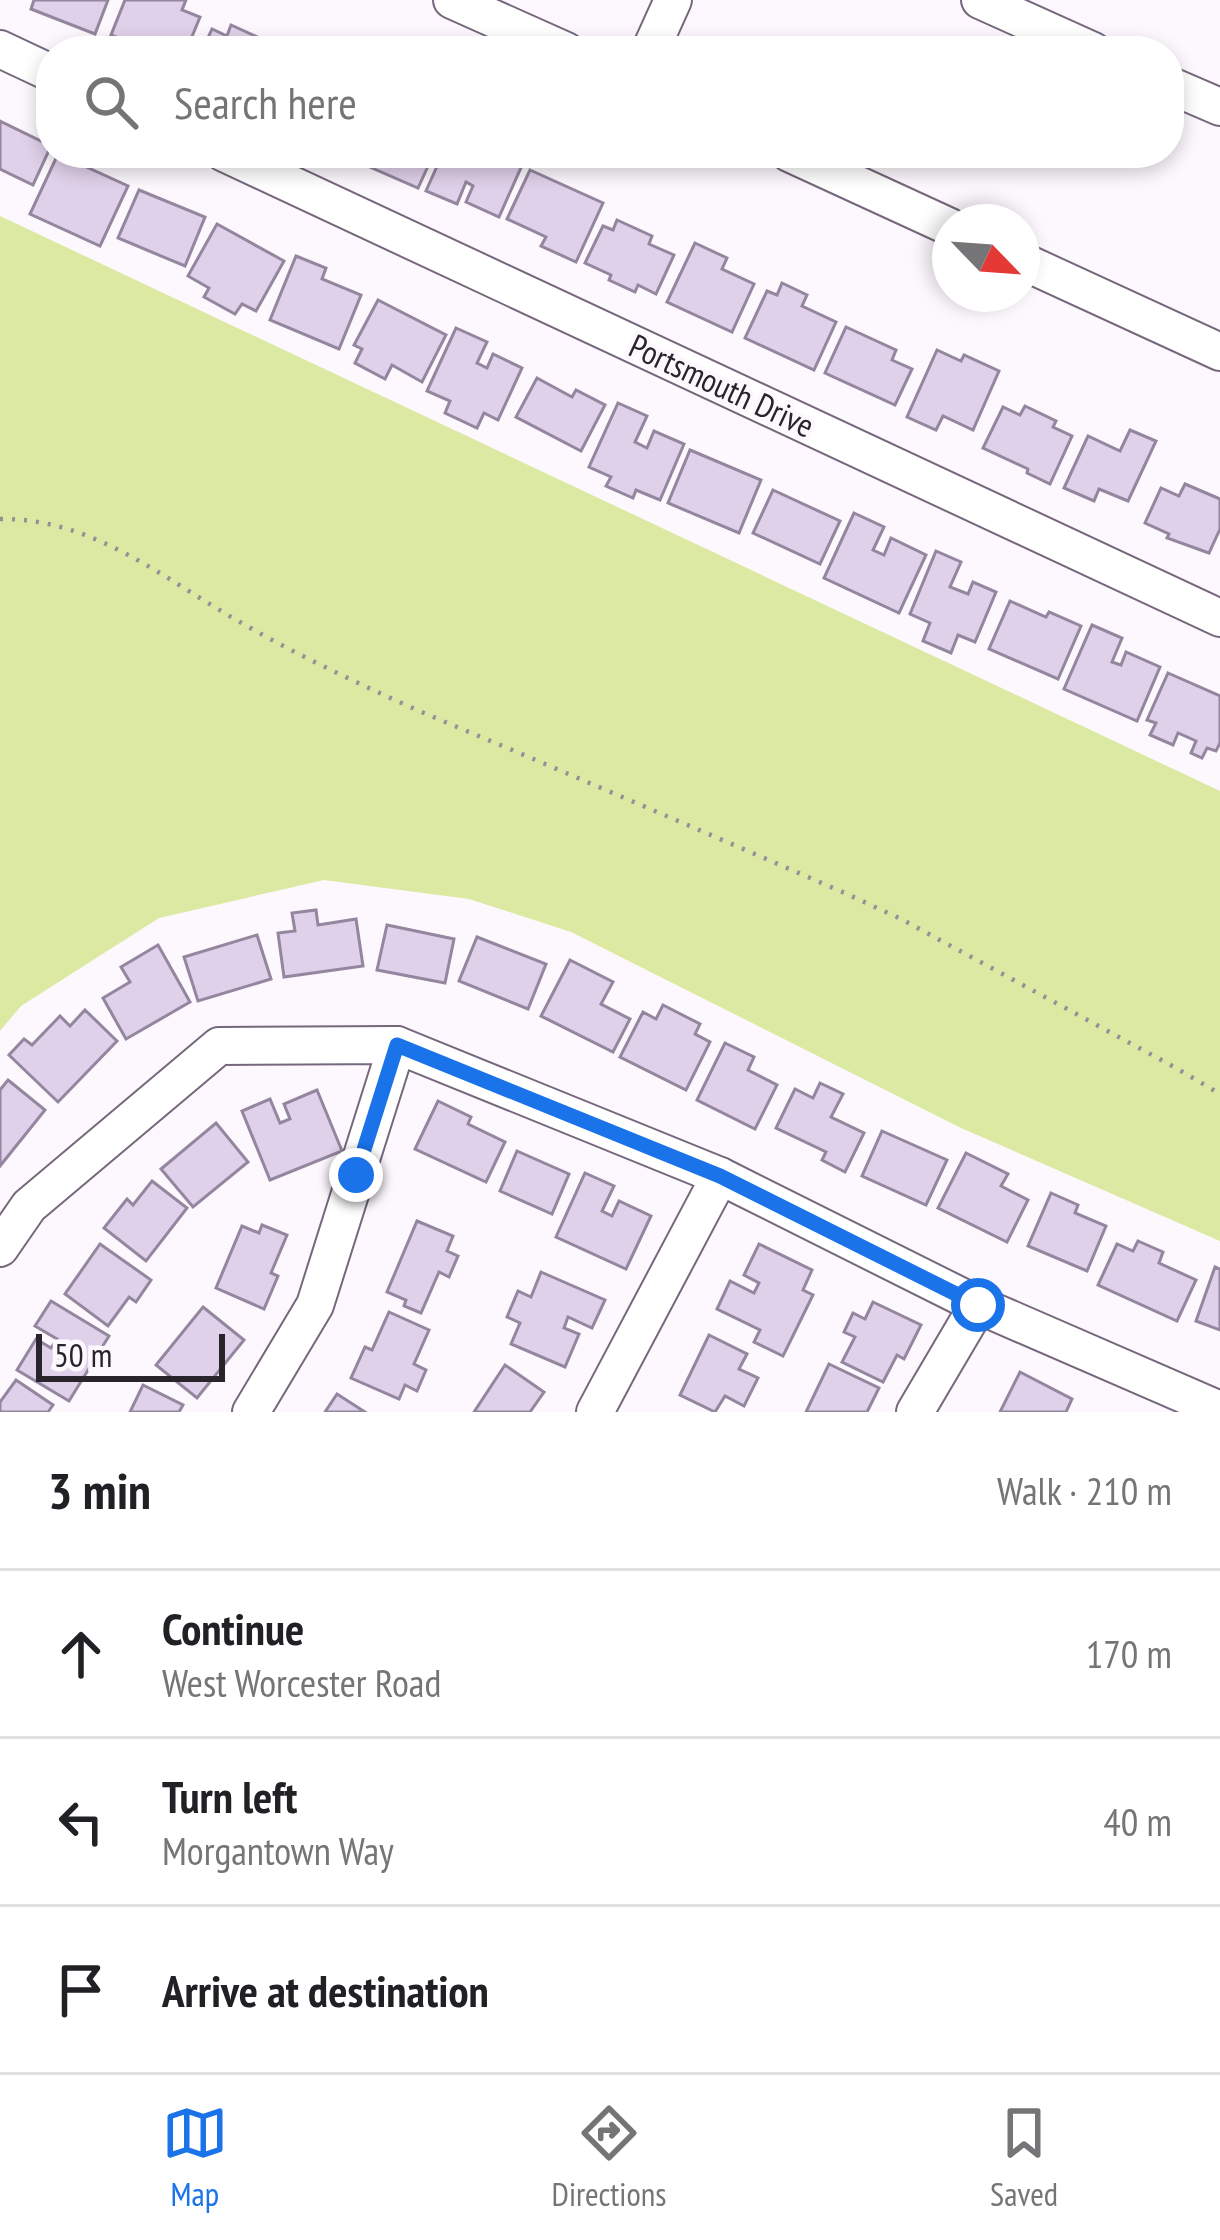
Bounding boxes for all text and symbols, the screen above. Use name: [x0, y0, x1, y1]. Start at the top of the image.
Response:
search box: [36, 36, 1184, 168]
icon: search: [78, 69, 144, 135]
text: Search here: [174, 73, 357, 131]
north arrow: [932, 204, 1040, 312]
street label: Portsmouth Drive: [623, 323, 821, 447]
route end: [329, 1148, 383, 1202]
route start: [951, 1278, 1005, 1332]
scale bar: [36, 1328, 225, 1381]
text: 50 m: [54, 1333, 112, 1376]
text: 3 min: [48, 1457, 151, 1523]
text: Walk · 210 m: [997, 1465, 1172, 1516]
text: Continue: [162, 1599, 304, 1657]
icon: ahead: [48, 1621, 114, 1687]
text: 170 m: [1086, 1628, 1172, 1679]
text: West Worcester Road: [162, 1657, 441, 1708]
text: Turn left: [162, 1767, 297, 1825]
icon: left: [48, 1789, 114, 1855]
text: 40 m: [1103, 1796, 1172, 1847]
text: Morgantown Way: [162, 1825, 394, 1876]
icon: arrive: [48, 1957, 114, 2023]
text: Arrive at destination: [162, 1961, 489, 2019]
tab: Map: [162, 2100, 228, 2215]
tab: Directions: [552, 2100, 666, 2215]
tab: Saved: [990, 2100, 1058, 2215]

